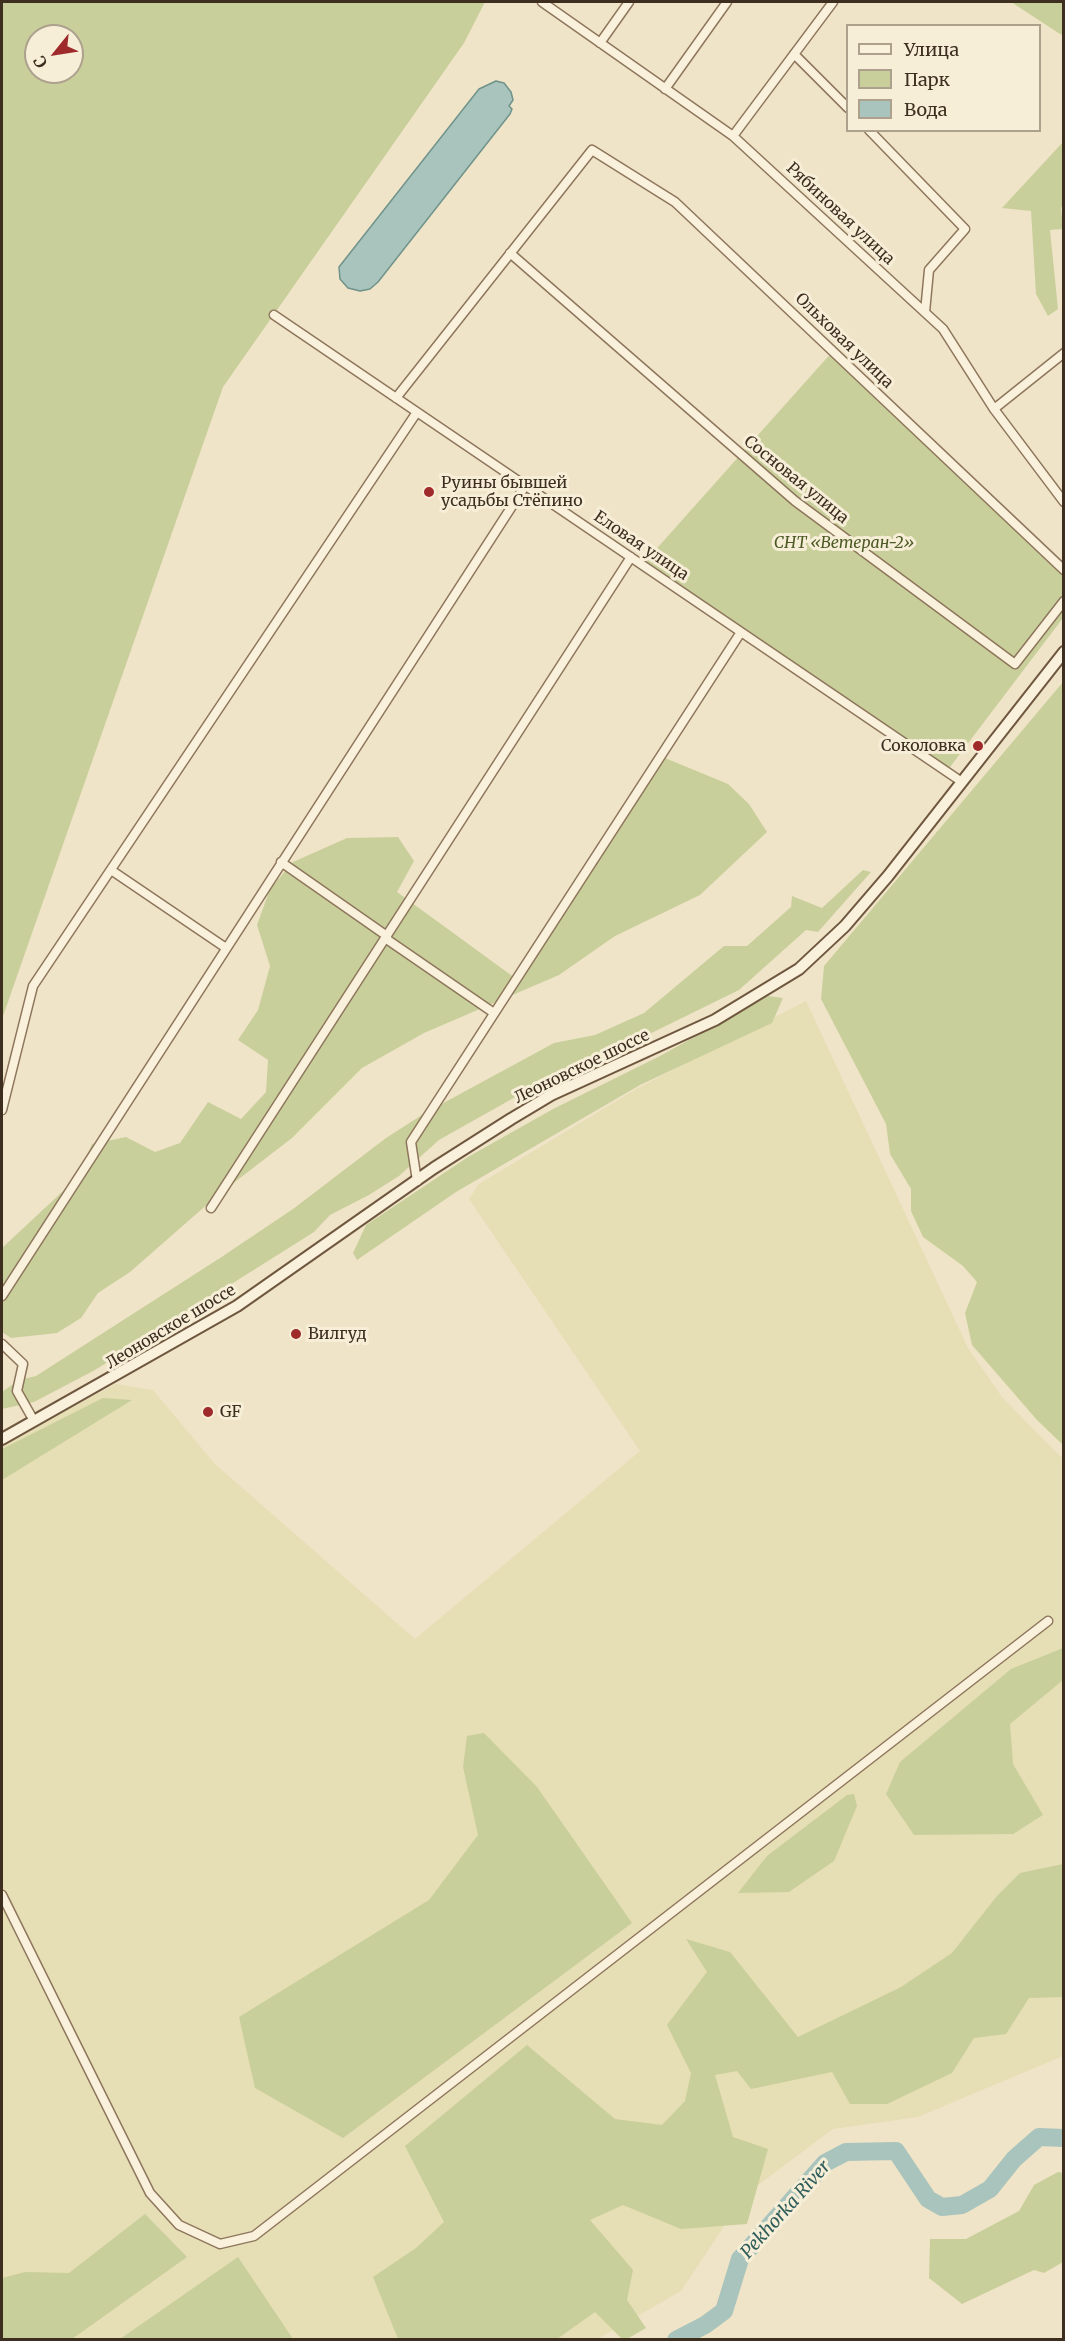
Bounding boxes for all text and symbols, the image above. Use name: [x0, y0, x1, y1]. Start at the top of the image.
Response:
north arrow: [24, 24, 84, 84]
legend: [846, 24, 1041, 132]
text: Улица: [904, 38, 959, 61]
text: С: [29, 52, 51, 72]
text: Парк: [904, 68, 950, 91]
text: Вода: [904, 98, 948, 121]
street label: Рябиновая улица: [782, 159, 898, 269]
street label: Ольховая улица: [791, 289, 897, 393]
street label: Сосновая улица: [740, 432, 852, 528]
place label: Руины бывшей усадьбы Стёпино: [441, 473, 583, 511]
marker: Руины бывшей усадьбы Стёпино: [422, 485, 436, 499]
street label: Еловая улица: [590, 507, 692, 585]
park label: СНТ «Ветеран-2»: [774, 533, 914, 553]
place label: Соколовка: [881, 736, 966, 756]
marker: Соколовка: [971, 739, 985, 753]
street label: Леоновское шоссе: [511, 1026, 653, 1108]
street label: Леоновское шоссе: [103, 1281, 239, 1373]
place label: Вилгуд: [308, 1324, 367, 1344]
marker: Вилгуд: [289, 1327, 303, 1341]
place label: GF: [220, 1402, 241, 1422]
marker: GF: [201, 1405, 215, 1419]
water label: Pekhorka River: [737, 2157, 835, 2263]

